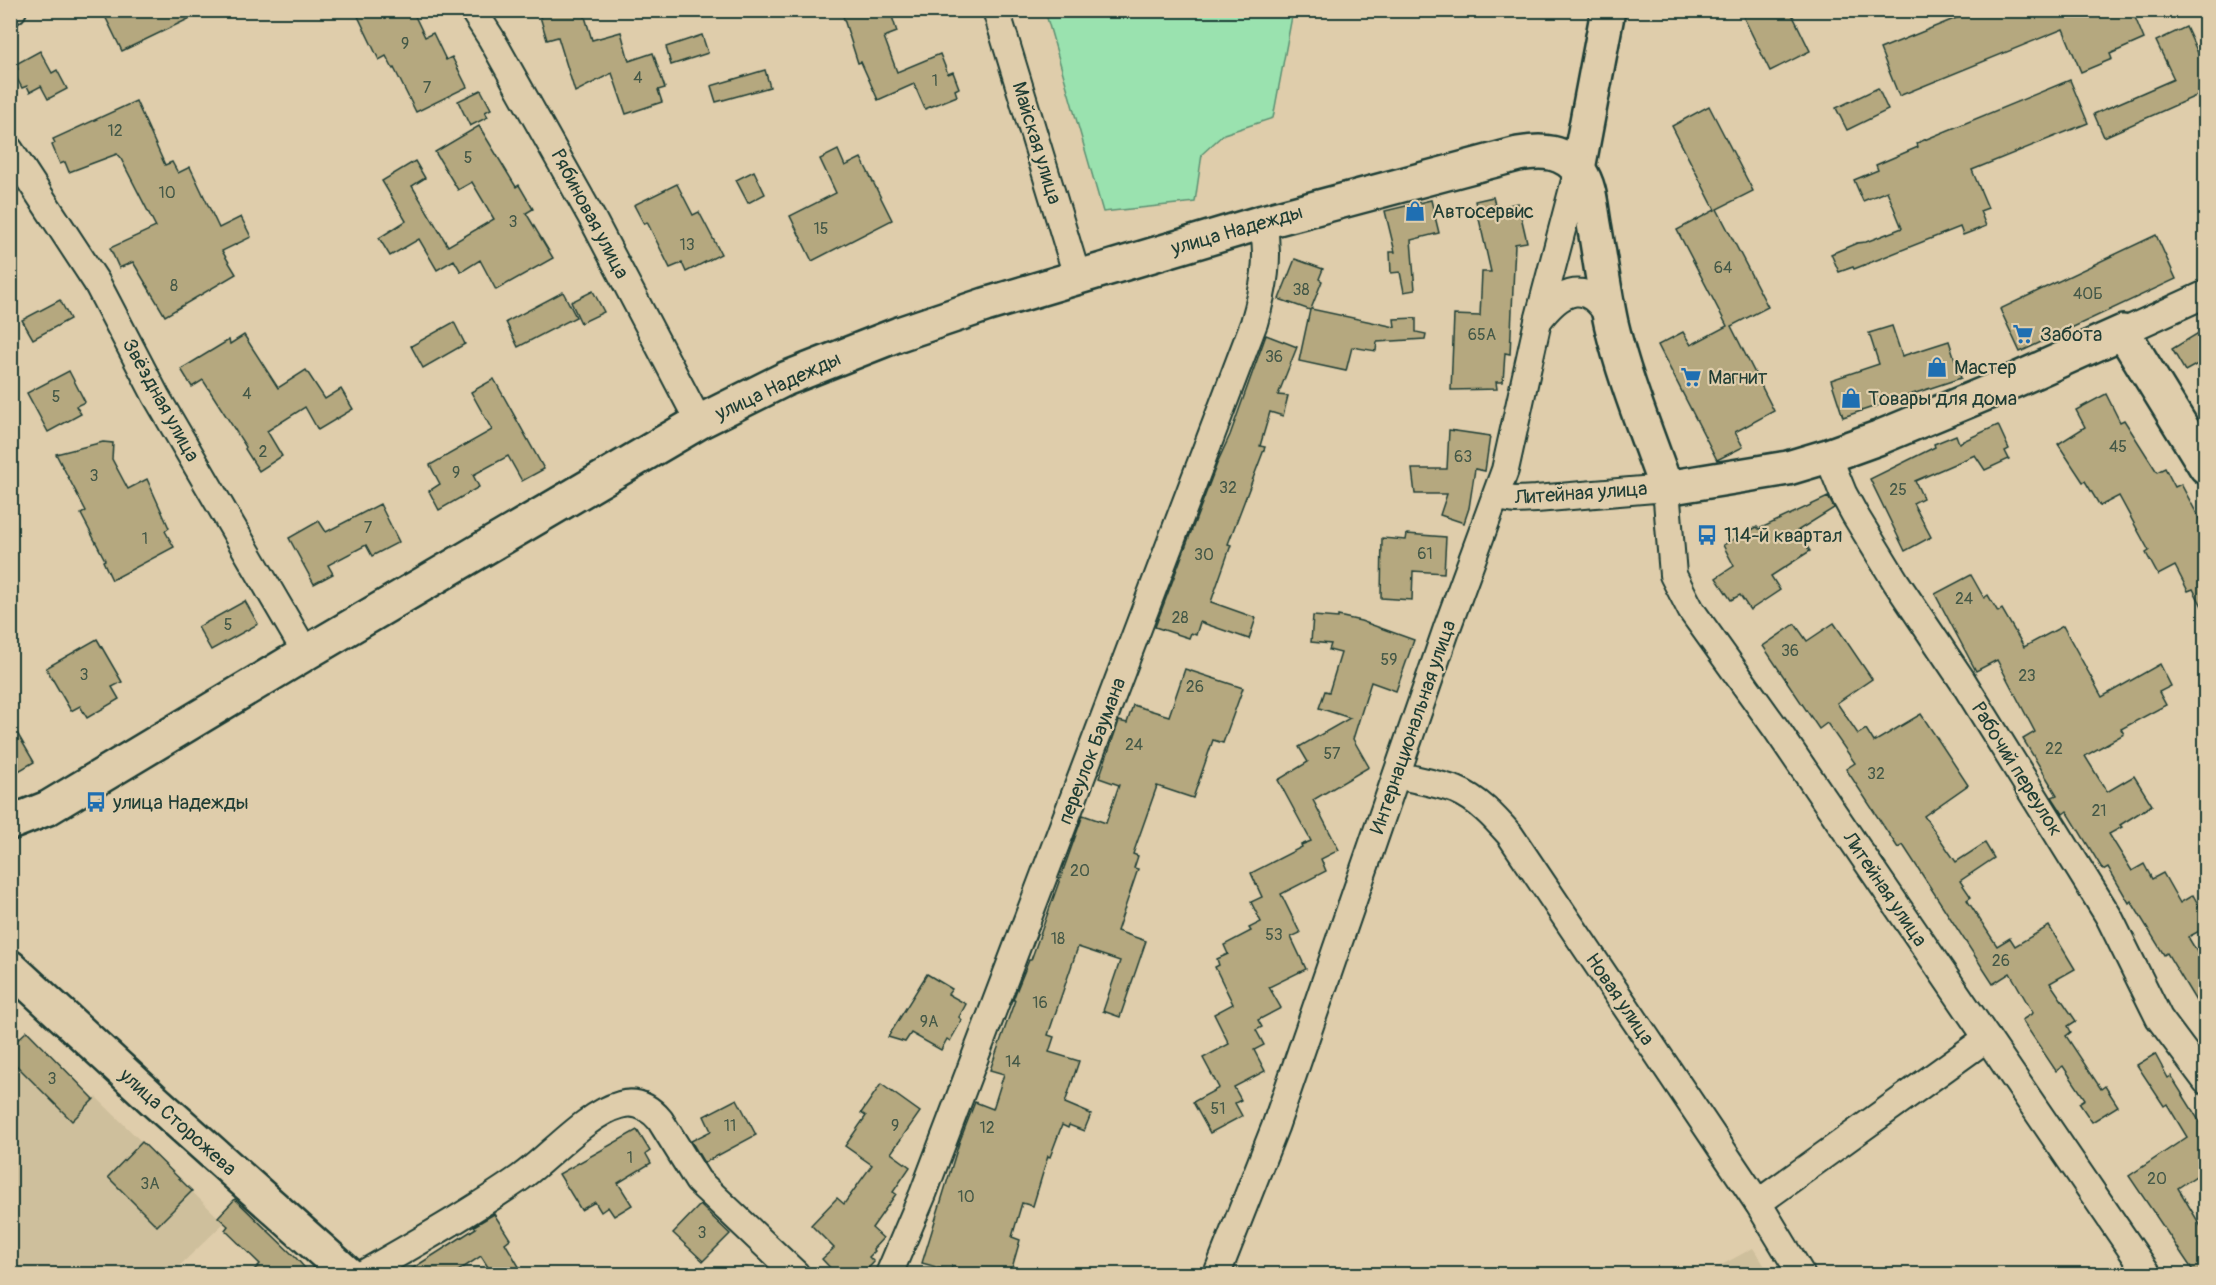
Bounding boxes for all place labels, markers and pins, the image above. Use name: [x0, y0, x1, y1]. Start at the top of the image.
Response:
shop icon: Автосервис: [1403, 199, 1427, 223]
place label: Автосервис: [1432, 199, 1534, 224]
supermarket icon: Забота: [2011, 322, 2035, 346]
place label: Забота: [2040, 322, 2102, 347]
shop icon: Мастер: [1925, 355, 1949, 379]
place label: Мастер: [1954, 355, 2017, 380]
supermarket icon: Магнит: [1679, 365, 1703, 389]
place label: Магнит: [1708, 365, 1767, 390]
shop icon: Товары для дома: [1839, 386, 1863, 410]
place label: Товары для дома: [1868, 386, 2017, 411]
bus stop icon: 114-й квартал: [1695, 523, 1719, 547]
place label: 114-й квартал: [1724, 523, 1842, 548]
bus stop icon: улица Надежды: [84, 790, 108, 814]
place label: улица Надежды: [112, 790, 249, 815]

